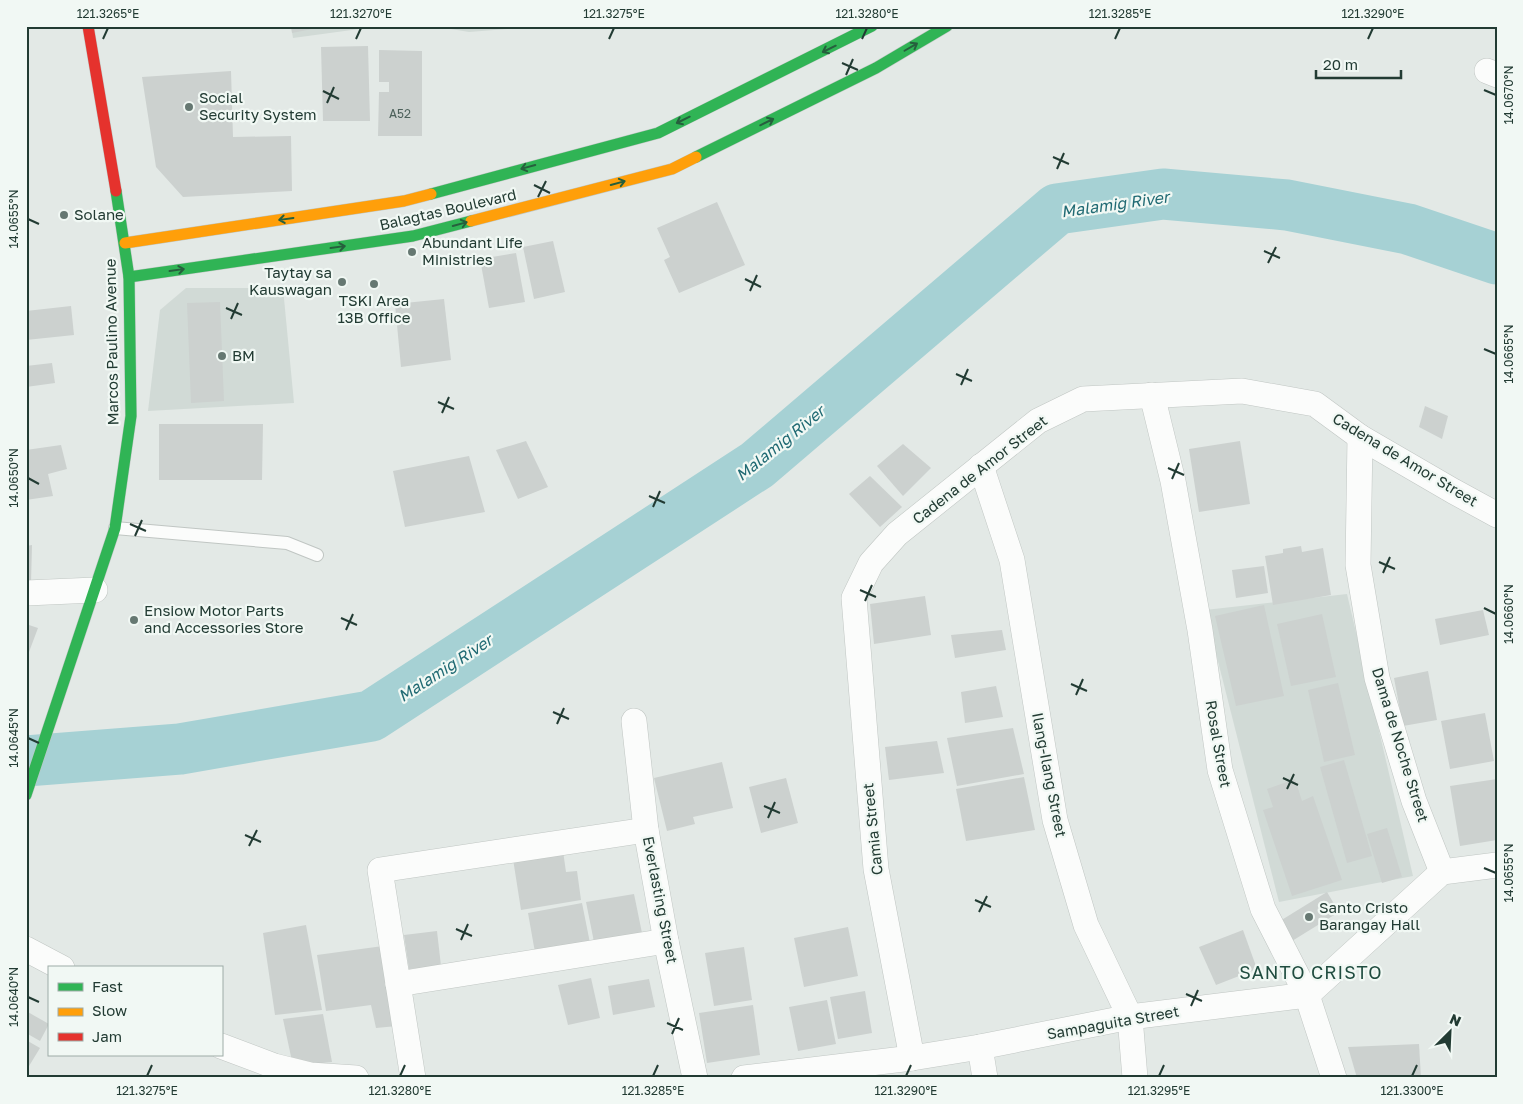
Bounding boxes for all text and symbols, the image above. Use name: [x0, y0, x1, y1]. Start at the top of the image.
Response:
text: 121.3265°E: [77, 6, 139, 21]
text: 121.3270°E: [330, 6, 392, 21]
text: 121.3275°E: [583, 6, 645, 21]
text: 121.3280°E: [836, 6, 898, 21]
text: 121.3285°E: [1089, 6, 1151, 21]
text: 121.3290°E: [1342, 6, 1404, 21]
one-way arrow: [904, 42, 918, 52]
one-way arrow: [822, 44, 837, 54]
scale bar: [1316, 48, 1400, 80]
text: 20 m: [1323, 55, 1358, 73]
text: 14.0670°N: [1501, 65, 1516, 125]
place label: Social Security System: [199, 88, 317, 123]
marker: Social Security System: [183, 101, 195, 113]
house number: A52: [389, 106, 411, 121]
one-way arrow: [676, 116, 691, 125]
one-way arrow: [759, 117, 774, 126]
one-way arrow: [521, 163, 537, 173]
one-way arrow: [609, 178, 625, 188]
street label: Balagtas Boulevard: [378, 185, 518, 234]
water label: Malamig River: [1060, 186, 1173, 221]
text: 14.0655°N: [6, 189, 21, 249]
place label: Solane: [74, 205, 124, 223]
marker: Solane: [58, 209, 70, 221]
one-way arrow: [278, 214, 294, 224]
one-way arrow: [452, 219, 468, 228]
place label: Abundant Life Ministries: [422, 233, 523, 268]
one-way arrow: [329, 242, 345, 252]
marker: Abundant Life Ministries: [406, 246, 418, 258]
street label: Marcos Paulino Avenue: [101, 258, 121, 426]
place label: Taytay sa Kauswagan: [249, 263, 332, 298]
one-way arrow: [169, 265, 185, 275]
marker: Taytay sa Kauswagan: [336, 276, 348, 288]
marker: TSKI Area 13B Office: [368, 278, 380, 290]
place label: TSKI Area 13B Office: [338, 291, 411, 326]
text: 14.0665°N: [1501, 324, 1516, 384]
place label: BM: [232, 346, 255, 364]
marker: BM: [216, 350, 228, 362]
water label: Malamig River: [732, 399, 831, 485]
street label: Cadena de Amor Street: [1330, 409, 1481, 510]
street label: Cadena de Amor Street: [908, 411, 1050, 527]
text: 14.0650°N: [6, 448, 21, 508]
text: 14.0660°N: [1501, 584, 1516, 644]
place label: Ensiow Motor Parts and Accessories Store: [144, 601, 304, 636]
marker: Ensiow Motor Parts and Accessories Store: [128, 614, 140, 626]
water label: Malamig River: [394, 629, 498, 706]
street label: Dama de Noche Street: [1369, 665, 1433, 824]
street label: Rosal Street: [1202, 699, 1236, 789]
text: 14.0645°N: [6, 708, 21, 768]
street label: Ilang-Ilang Street: [1029, 711, 1071, 839]
street label: Camia Street: [858, 782, 886, 876]
street label: Everlasting Street: [640, 835, 682, 965]
text: 14.0655°N: [1501, 843, 1516, 903]
place label: Santo Cristo Barangay Hall: [1319, 898, 1420, 933]
marker: Santo Cristo Barangay Hall: [1303, 911, 1315, 923]
district label: SANTO CRISTO: [1239, 961, 1383, 983]
legend: [48, 966, 222, 1056]
text: 14.0640°N: [6, 967, 21, 1027]
text: Fast: [92, 977, 123, 995]
text: Slow: [92, 1001, 127, 1019]
street label: Sampaguita Street: [1045, 1002, 1180, 1043]
north arrow: [1426, 1006, 1476, 1056]
text: N: [1447, 1010, 1464, 1030]
text: Jam: [92, 1027, 122, 1045]
text: 121.3275°E: [116, 1083, 178, 1098]
text: 121.3280°E: [369, 1083, 431, 1098]
text: 121.3285°E: [622, 1083, 684, 1098]
text: 121.3290°E: [875, 1083, 937, 1098]
text: 121.3295°E: [1128, 1083, 1190, 1098]
text: 121.3300°E: [1380, 1083, 1444, 1098]

